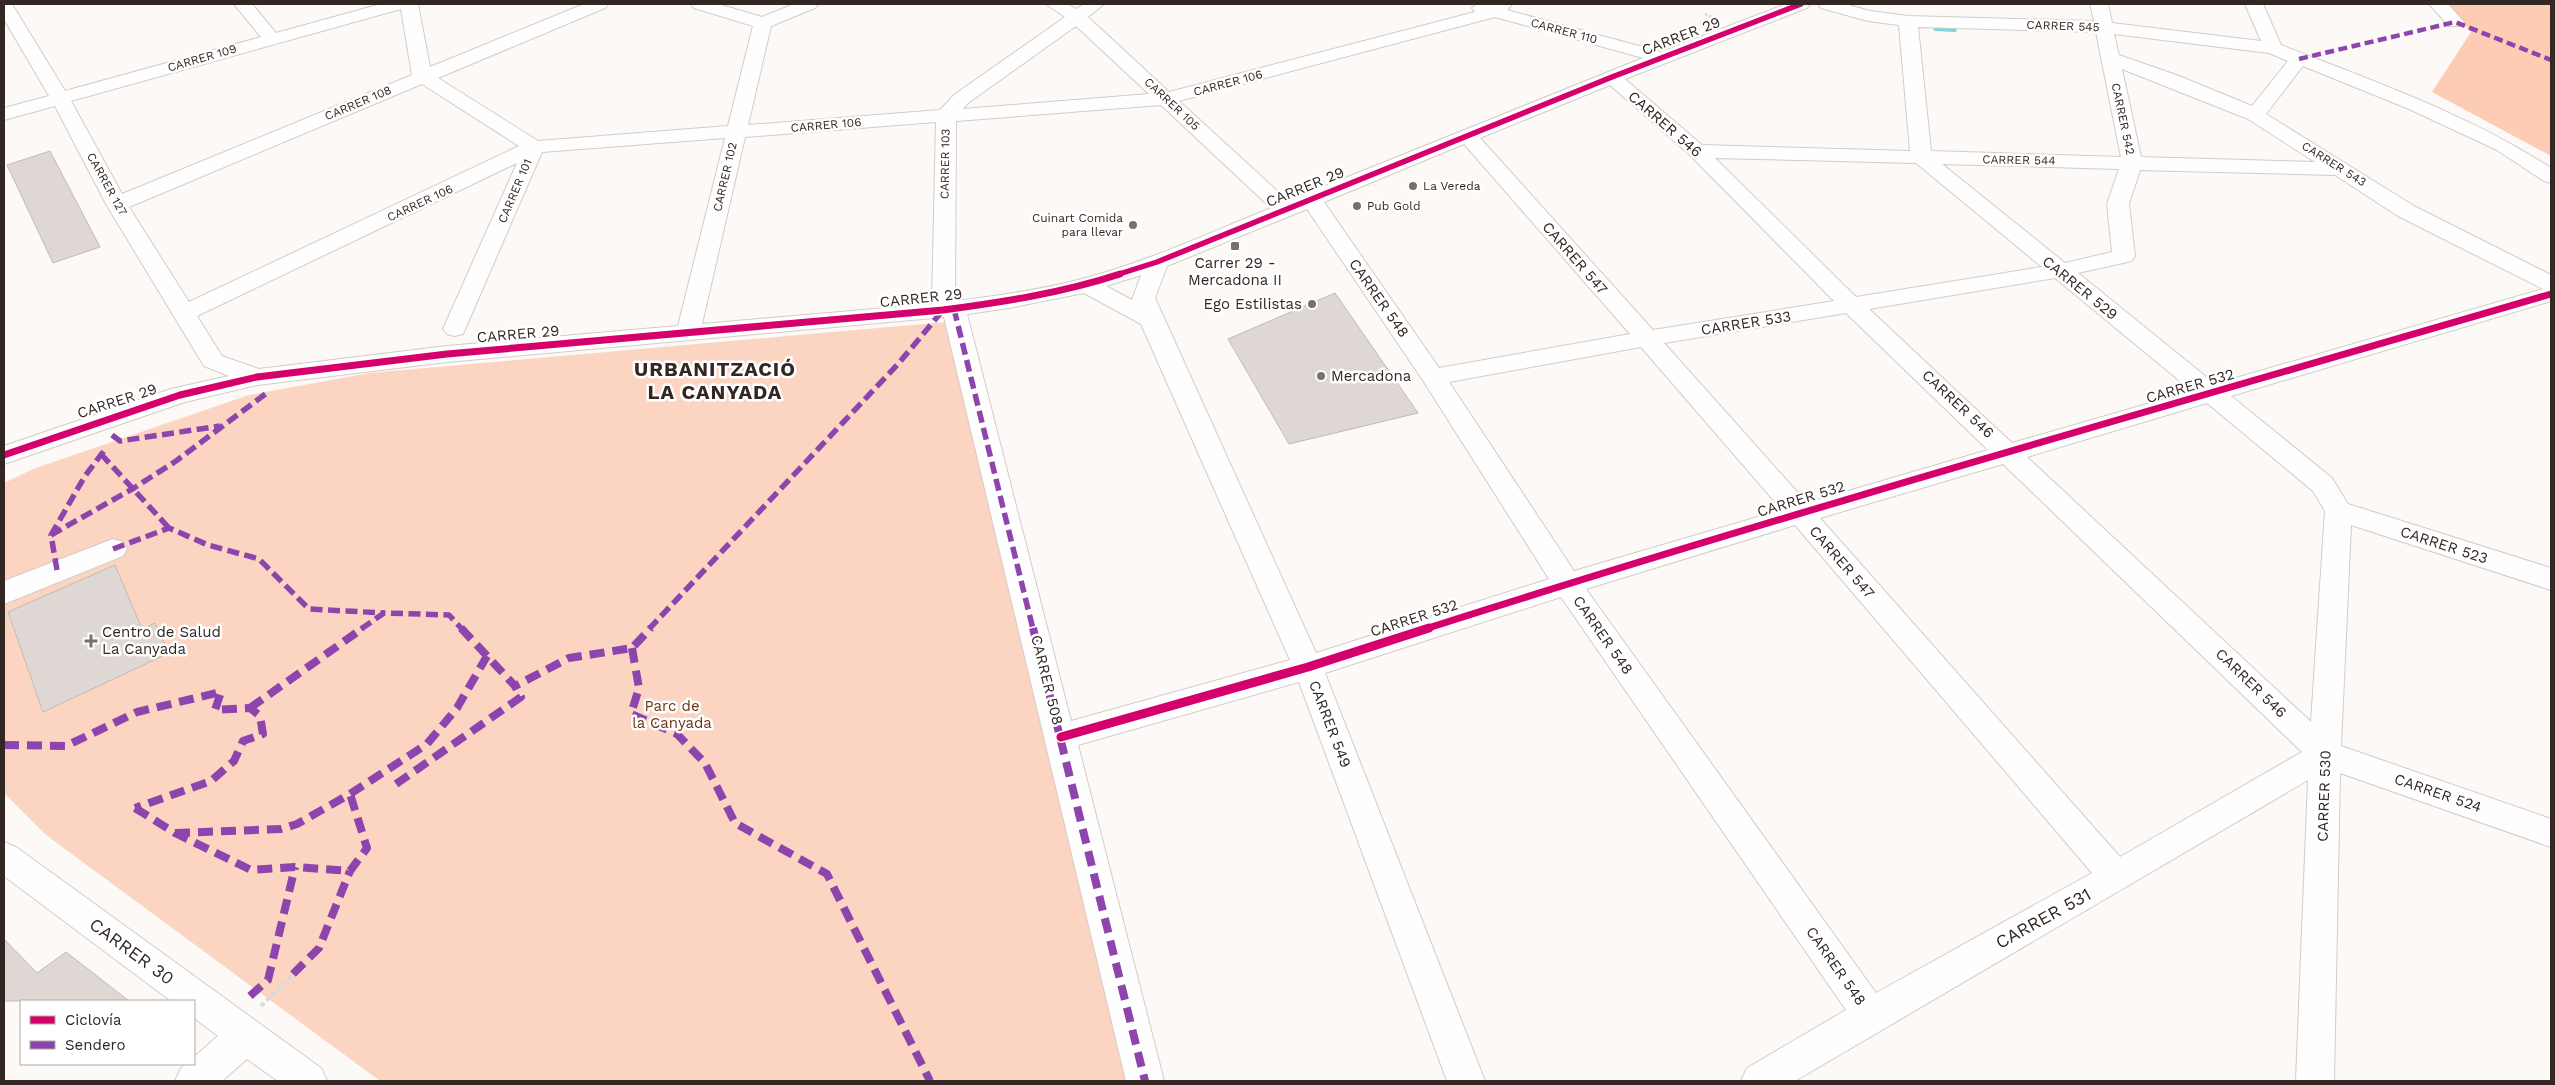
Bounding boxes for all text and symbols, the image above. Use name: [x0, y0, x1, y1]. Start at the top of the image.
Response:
street label: CARRER 29: [1639, 13, 1723, 59]
street label: CARRER 110: [1529, 15, 1599, 47]
street label: CARRER 545: [2026, 18, 2100, 34]
street label: CARRER 109: [166, 41, 238, 75]
street label: CARRER 106: [1192, 67, 1264, 99]
street label: CARRER 105: [1141, 75, 1203, 133]
street label: CARRER 542: [2109, 82, 2137, 156]
street label: CARRER 108: [323, 83, 393, 123]
street label: CARRER 546: [1624, 87, 1706, 161]
street label: CARRER 106: [790, 115, 862, 135]
street label: CARRER 103: [937, 129, 953, 199]
street label: CARRER 543: [2299, 139, 2369, 189]
street label: CARRER 102: [710, 141, 740, 213]
street label: CARRER 127: [84, 150, 130, 218]
street label: CARRER 544: [1982, 152, 2056, 168]
street label: CARRER 101: [495, 157, 535, 225]
street label: CARRER 29: [1263, 163, 1347, 211]
place label: La Vereda: [1423, 179, 1481, 193]
marker: La Vereda: [1407, 180, 1419, 192]
street label: CARRER 106: [385, 182, 455, 224]
place label: Pub Gold: [1367, 199, 1420, 213]
marker: Pub Gold: [1351, 200, 1363, 212]
place label: Cuinart Comida para llevar: [1032, 211, 1123, 239]
street label: CARRER 547: [1539, 218, 1611, 298]
marker: Cuinart Comida para llevar: [1127, 219, 1139, 231]
marker: Carrer 29 - Mercadona II: [1229, 240, 1241, 252]
street label: CARRER 529: [2039, 252, 2121, 324]
place label: Carrer 29 - Mercadona II: [1188, 254, 1282, 289]
street label: CARRER 548: [1345, 255, 1413, 341]
street label: CARRER 29: [879, 285, 963, 311]
place label: Ego Estilistas: [1203, 295, 1302, 313]
marker: Ego Estilistas: [1306, 298, 1318, 310]
street label: CARRER 533: [1700, 307, 1792, 339]
street label: CARRER 29: [476, 321, 560, 347]
district label: URBANITZACIÓ LA CANYADA: [634, 357, 796, 404]
street label: CARRER 532: [2144, 365, 2236, 407]
street label: CARRER 546: [1918, 366, 1998, 442]
place label: Mercadona: [1331, 367, 1412, 385]
marker: Mercadona: [1315, 370, 1327, 382]
street label: CARRER 29: [75, 380, 159, 422]
street label: CARRER 532: [1755, 477, 1847, 521]
street label: CARRER 547: [1806, 522, 1878, 602]
street label: CARRER 523: [2398, 522, 2490, 568]
street label: CARRER 548: [1569, 592, 1637, 678]
street label: CARRER 532: [1368, 595, 1460, 641]
place label: Centro de Salud La Canyada: [102, 623, 221, 658]
street label: CARRER 508: [1027, 633, 1067, 727]
marker: Centro de Salud La Canyada: [84, 634, 98, 648]
street label: CARRER 546: [2212, 645, 2290, 721]
street label: CARRER 549: [1305, 678, 1355, 770]
park label: Parc de la Canyada: [632, 697, 712, 732]
street label: CARRER 530: [2313, 750, 2335, 842]
street label: CARRER 524: [2392, 770, 2484, 816]
street label: CARRER 531: [1992, 883, 2094, 953]
street label: CARRER 30: [86, 913, 178, 989]
street label: CARRER 548: [1802, 923, 1870, 1009]
legend: [20, 1000, 195, 1065]
text: Ciclovía: [65, 1011, 122, 1029]
text: Sendero: [65, 1036, 126, 1054]

